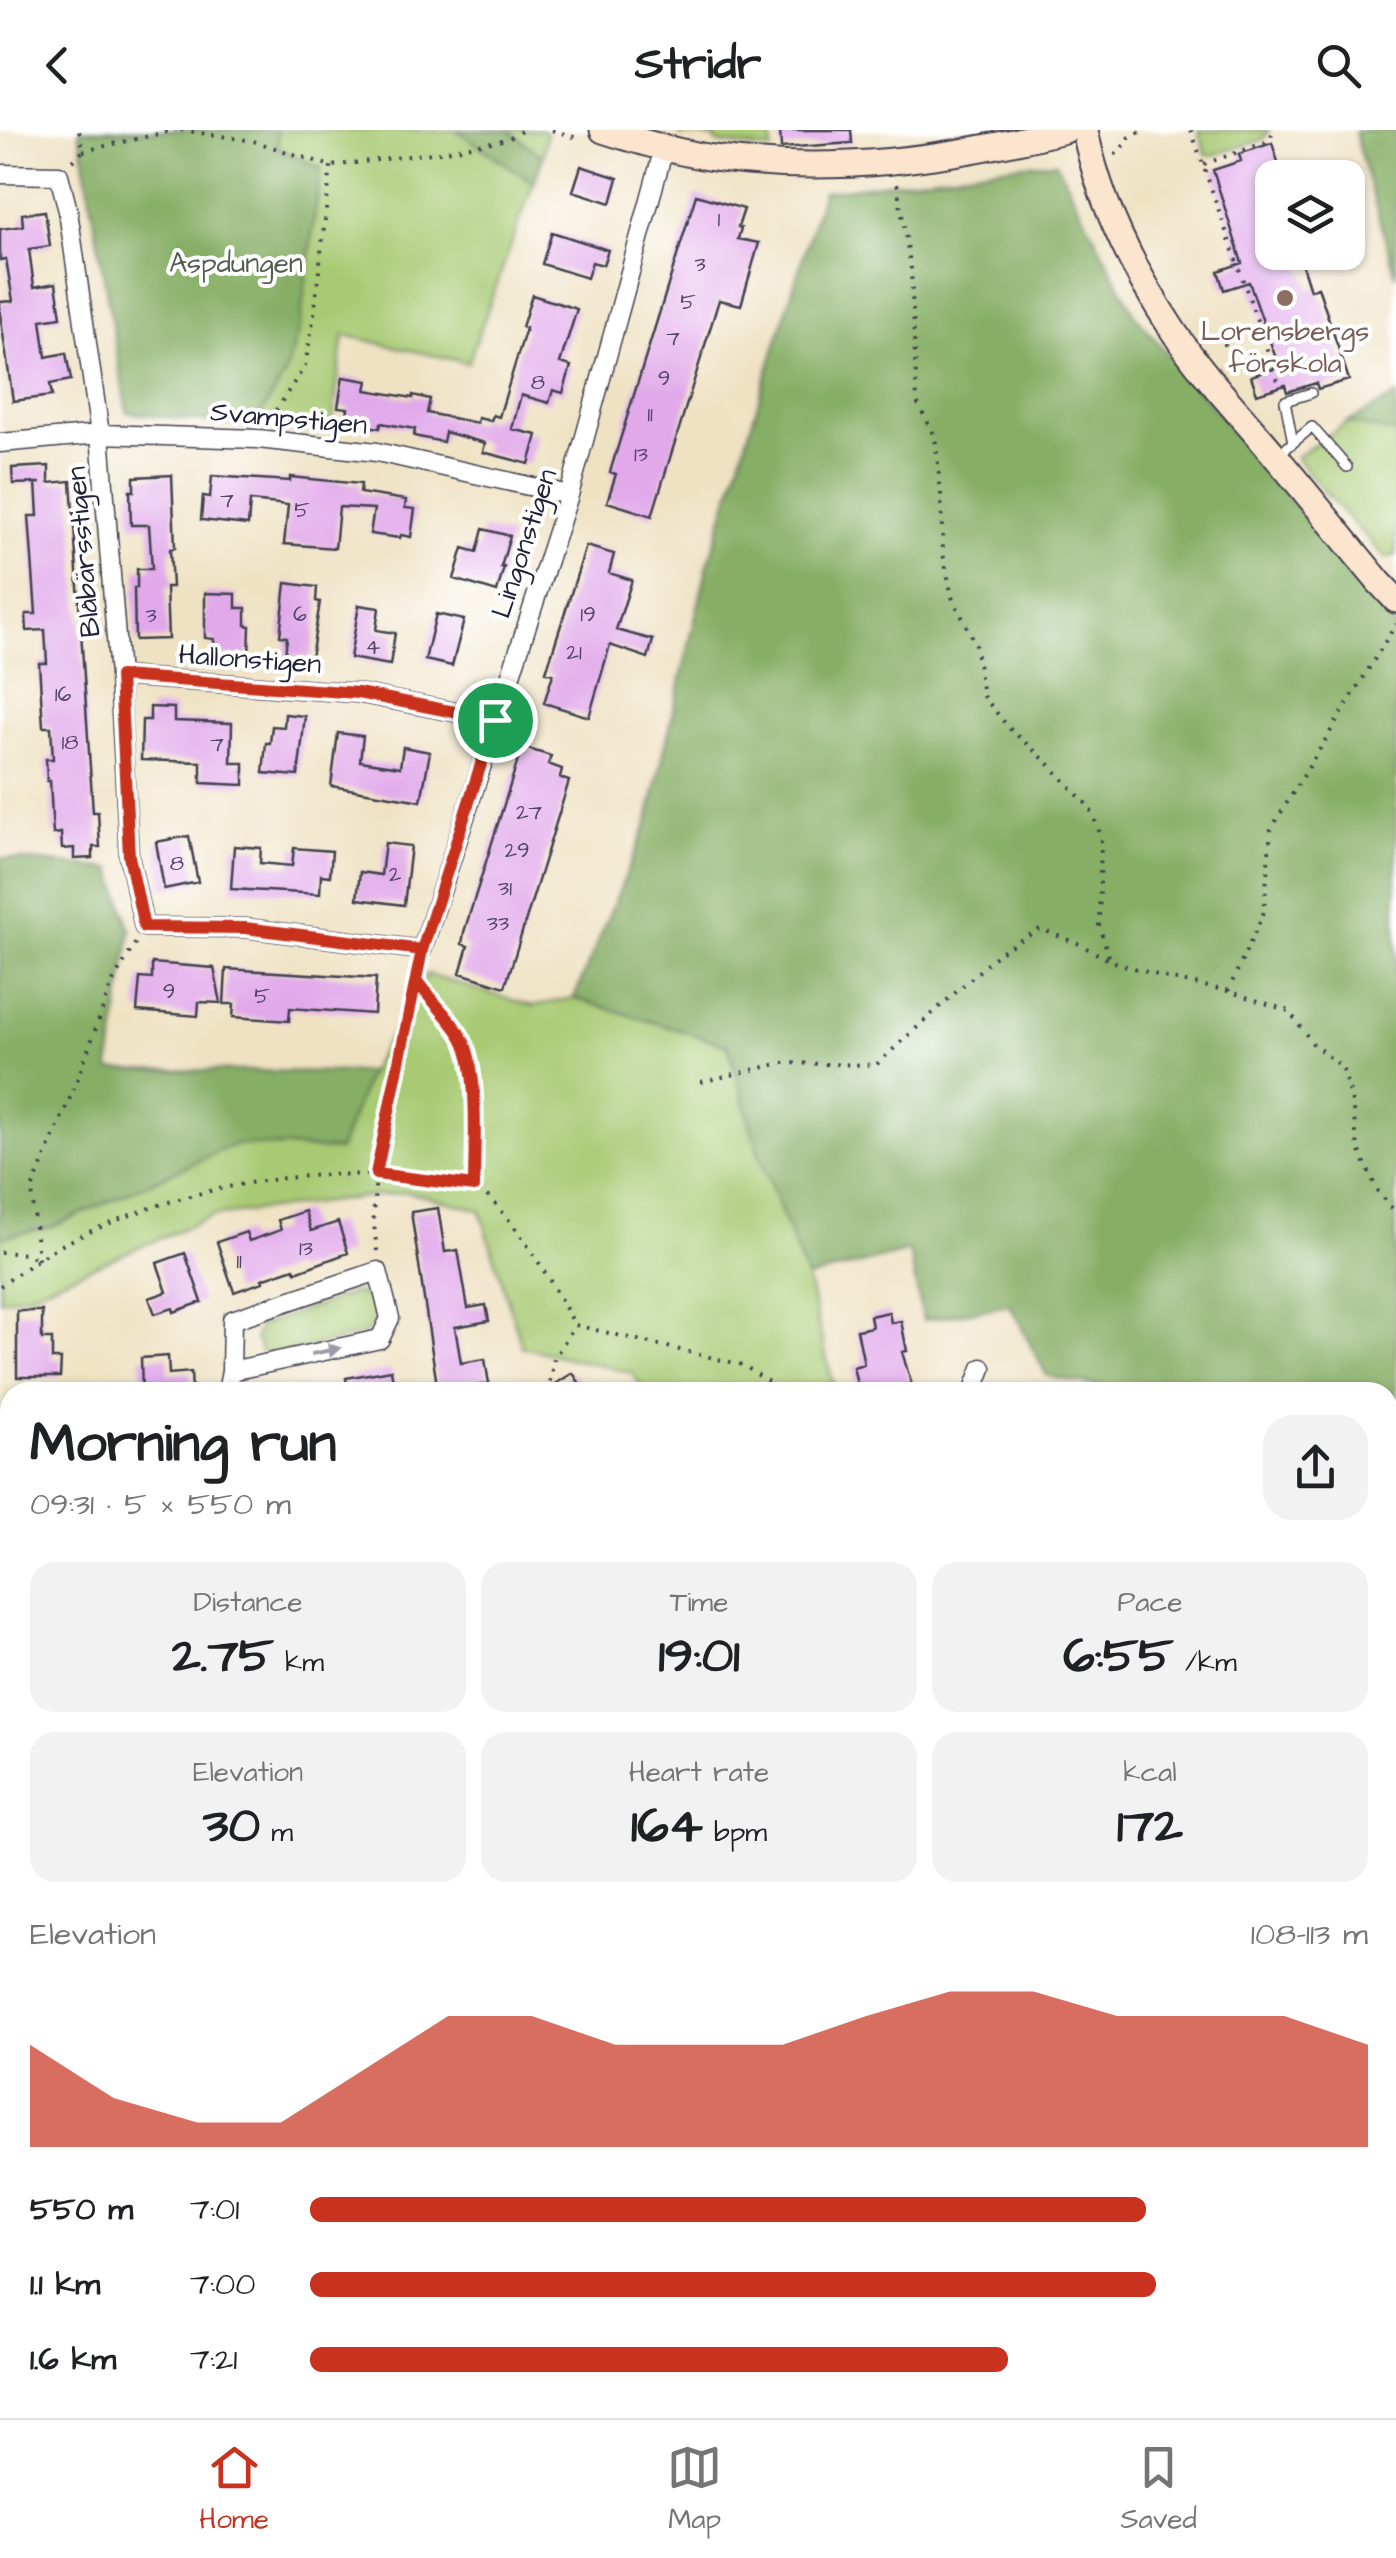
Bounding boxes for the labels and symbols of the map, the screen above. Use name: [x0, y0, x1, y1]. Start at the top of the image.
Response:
house number: 1: [718, 204, 721, 235]
park label: Aspdungen: [169, 244, 303, 284]
house number: 3: [694, 249, 706, 280]
house number: 5: [680, 287, 696, 318]
marker: Lorensbergs förskola: [1274, 287, 1296, 309]
place label: Lorensbergs förskola: [1201, 312, 1369, 383]
house number: 7: [666, 323, 680, 354]
house number: 9: [658, 363, 670, 394]
house number: 8: [531, 367, 545, 398]
street label: Svampstigen: [209, 392, 369, 446]
house number: 11: [647, 399, 653, 430]
house number: 13: [634, 439, 648, 470]
street label: Lingonstigen: [482, 464, 568, 624]
street label: Blåbärsstigen: [57, 465, 111, 639]
house number: 7: [220, 485, 234, 516]
house number: 5: [294, 495, 310, 526]
house number: 6: [293, 599, 307, 630]
house number: 19: [580, 599, 596, 630]
house number: 3: [145, 600, 157, 631]
house number: 4: [366, 632, 381, 663]
street label: Hallonstigen: [177, 635, 323, 685]
house number: 21: [566, 637, 582, 668]
pin: [453, 678, 538, 763]
house number: 16: [55, 679, 72, 710]
house number: 18: [61, 727, 79, 758]
house number: 7: [210, 729, 224, 760]
house number: 27: [516, 797, 543, 828]
house number: 29: [504, 835, 530, 866]
house number: 8: [170, 848, 184, 879]
house number: 2: [389, 859, 402, 890]
house number: 31: [498, 873, 512, 904]
house number: 33: [487, 908, 509, 939]
house number: 9: [163, 976, 175, 1007]
house number: 5: [254, 981, 270, 1012]
house number: 13: [299, 1233, 313, 1264]
house number: 11: [236, 1246, 242, 1277]
one-way arrow: [311, 1342, 342, 1358]

